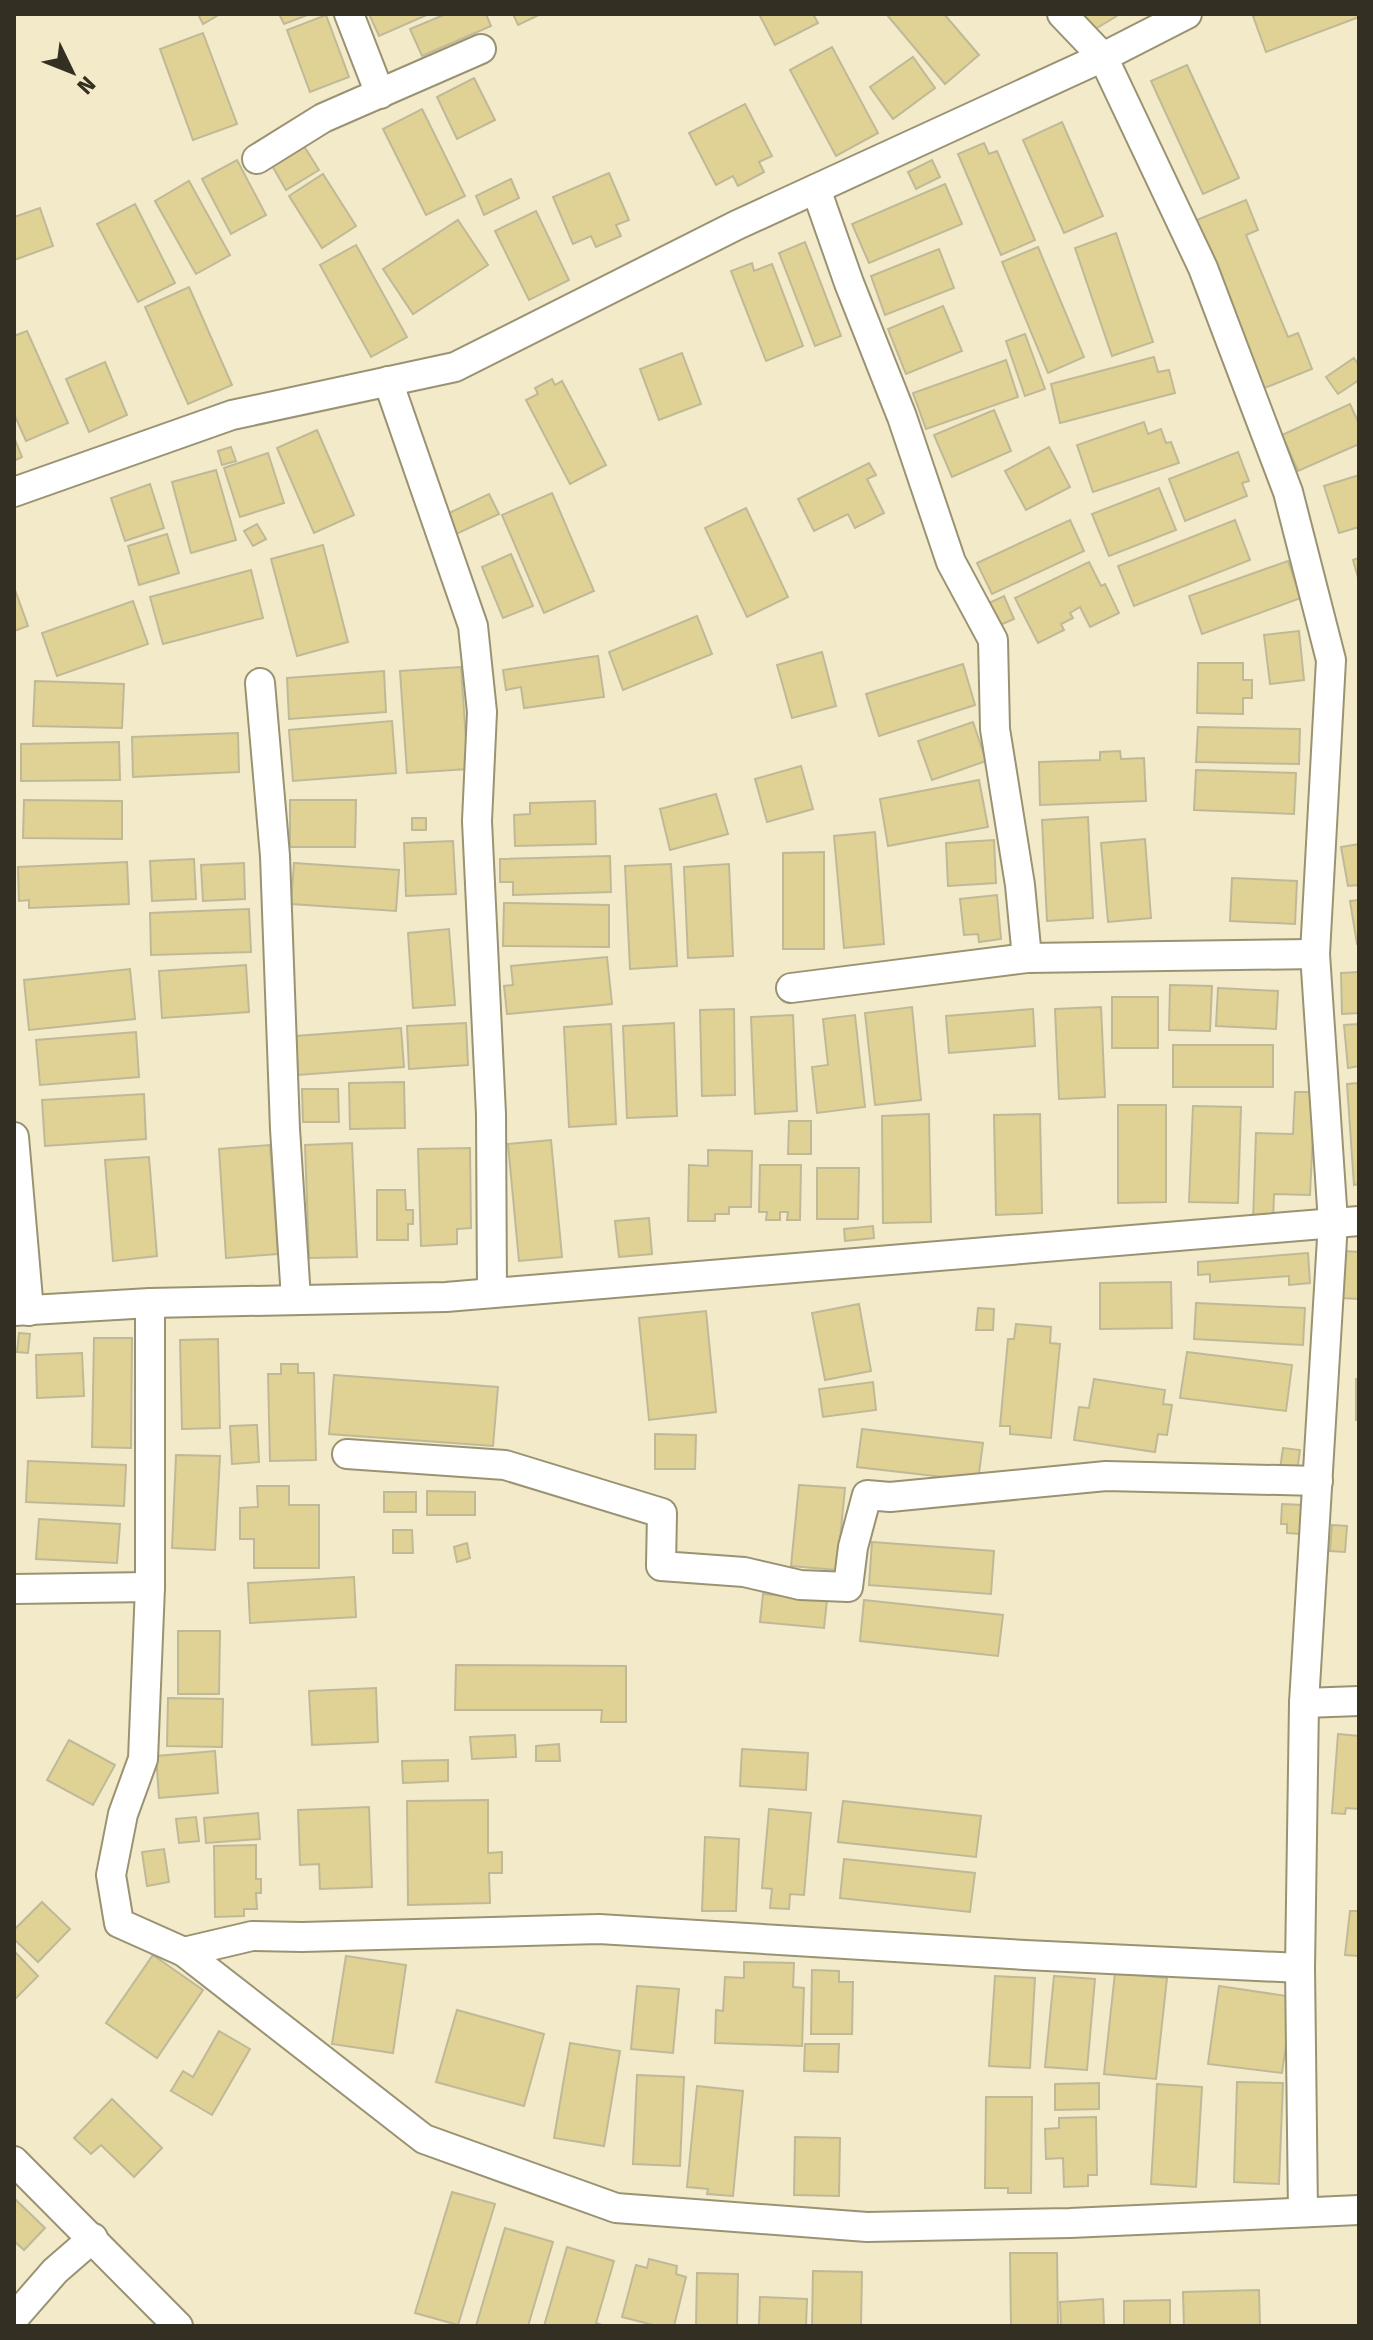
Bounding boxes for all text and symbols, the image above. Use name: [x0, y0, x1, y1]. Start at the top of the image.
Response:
north arrow: [32, 32, 112, 112]
text: N: [71, 71, 101, 100]

